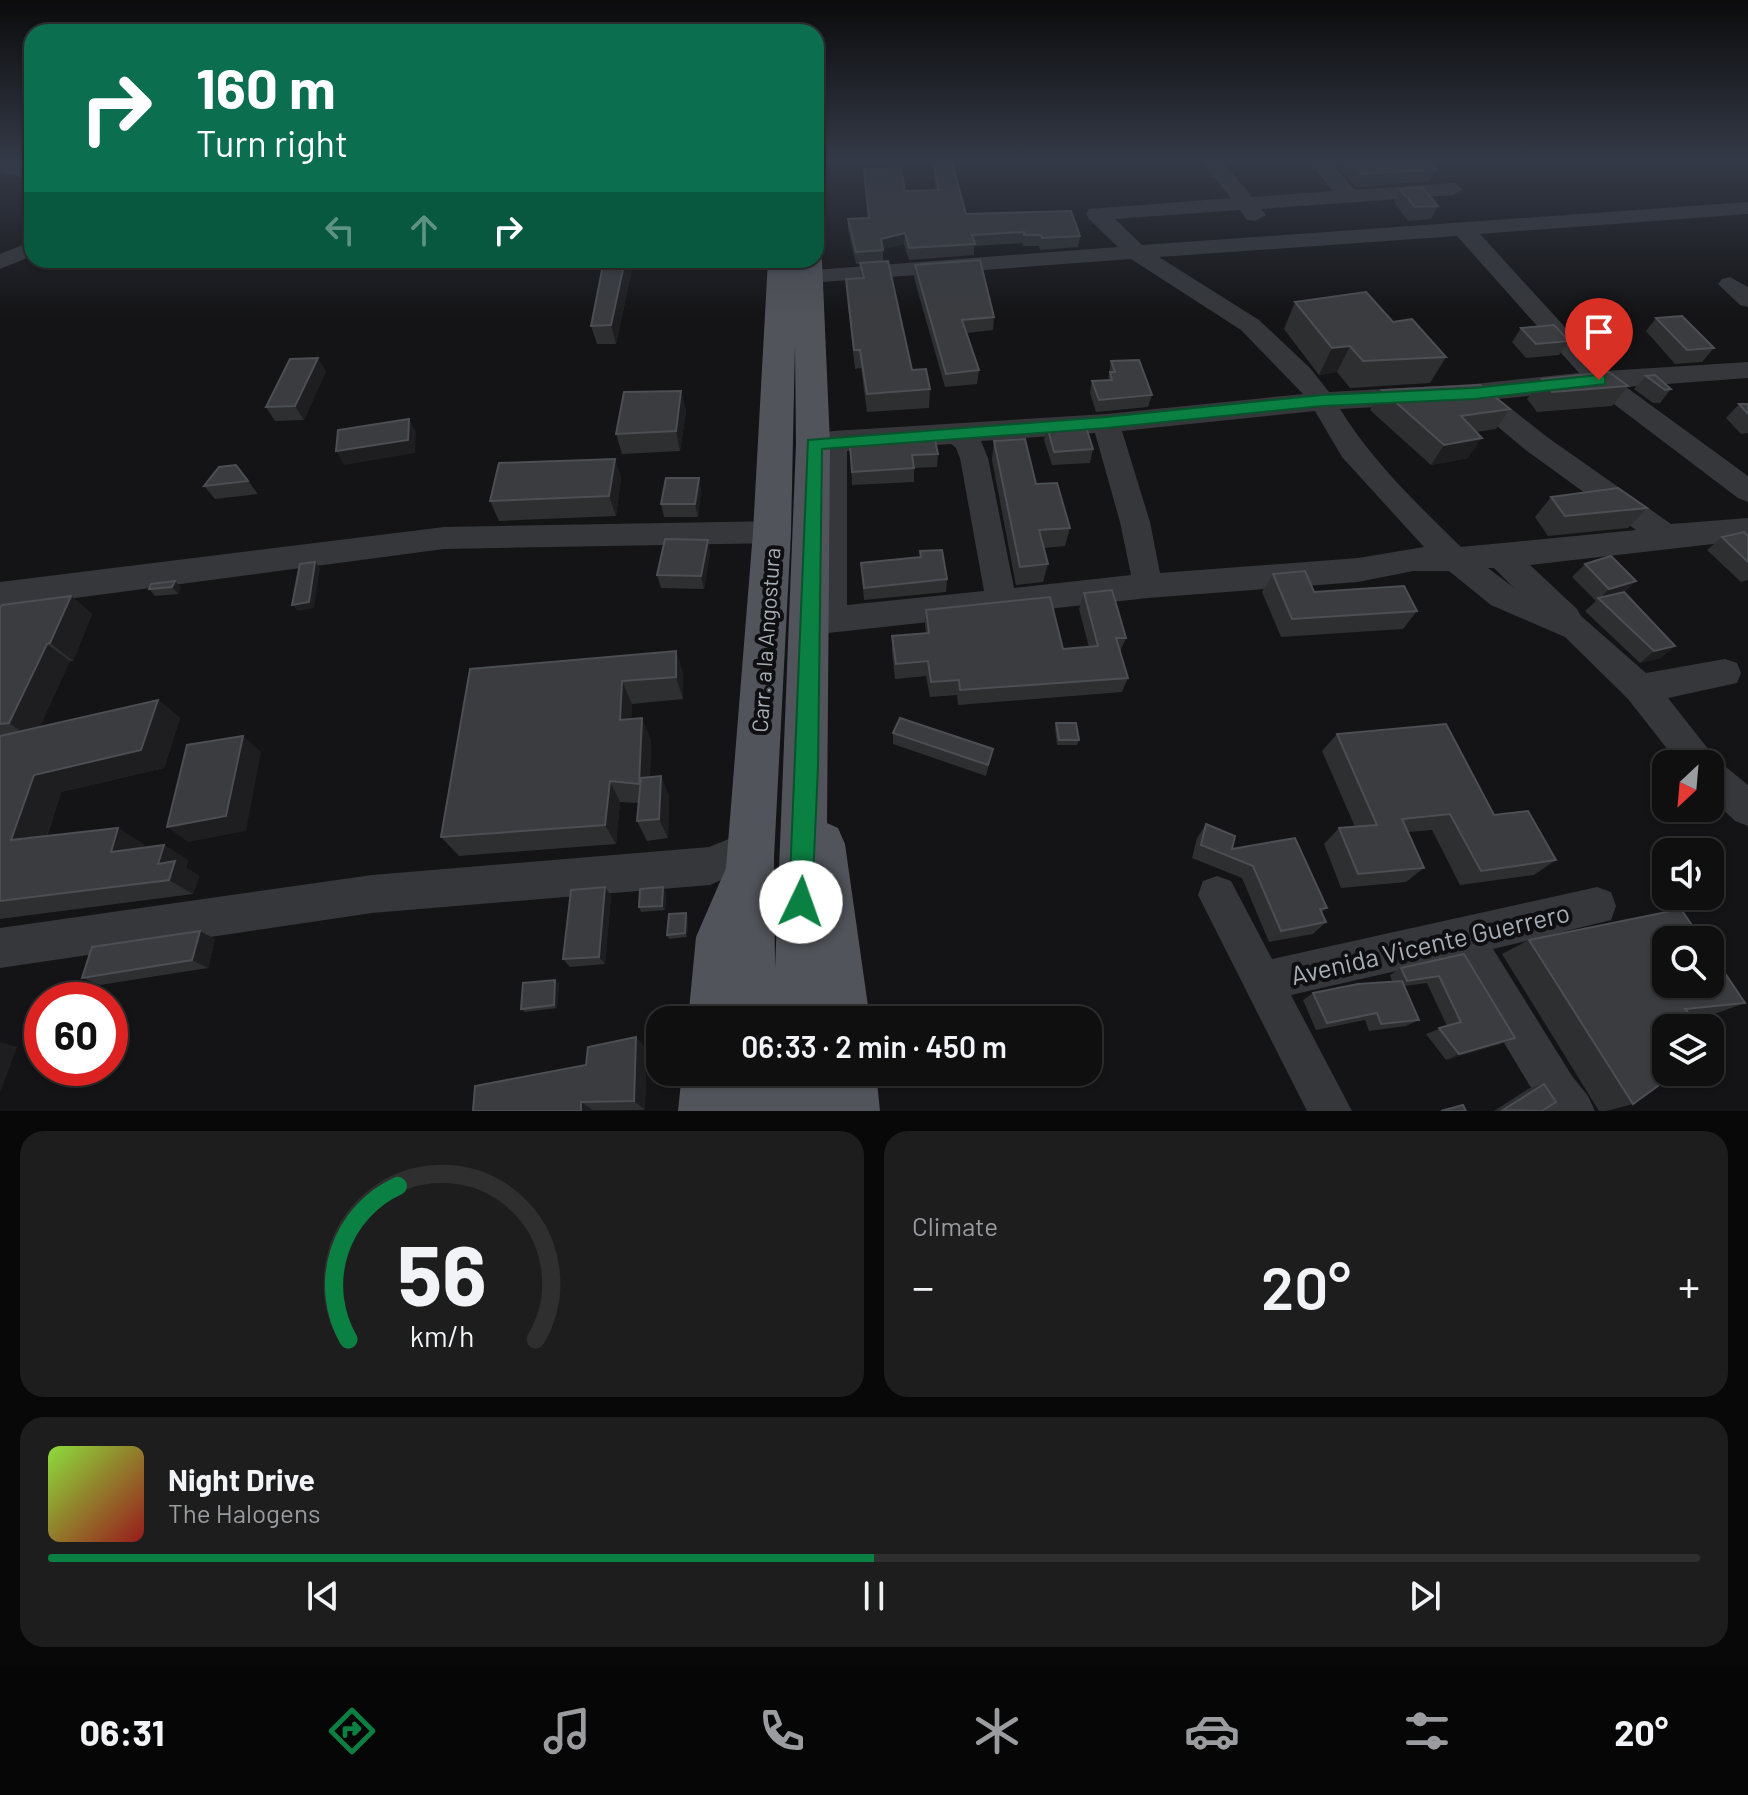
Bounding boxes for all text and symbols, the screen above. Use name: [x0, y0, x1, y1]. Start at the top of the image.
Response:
text: 160 m: [196, 53, 336, 120]
icon: right: [64, 56, 168, 160]
text: Turn right: [196, 121, 348, 164]
icon: left: [318, 208, 362, 252]
icon: ahead: [402, 208, 446, 252]
icon: right: [486, 208, 530, 252]
pin: [1565, 298, 1633, 380]
icon: arrive: [1577, 310, 1621, 354]
street label: Carr. a la Angostura: [746, 547, 784, 733]
north arrow: [1652, 750, 1724, 822]
map controls: [1652, 750, 1724, 1086]
button: sound: [1652, 838, 1724, 910]
position arrow: [759, 860, 843, 944]
street label: Avenida Vicente Guerrero: [1287, 896, 1573, 990]
button: search: [1652, 926, 1724, 998]
speed limit sign: 60: [24, 982, 128, 1086]
button: layers: [1652, 1014, 1724, 1086]
text: 06:33 · 2 min · 450 m: [741, 1028, 1007, 1064]
text: Climate: [912, 1210, 998, 1241]
text: 56: [397, 1223, 487, 1323]
text: 20°: [1261, 1250, 1351, 1322]
text: −: [912, 1259, 934, 1312]
text: +: [1678, 1259, 1700, 1312]
text: km/h: [410, 1318, 474, 1353]
text: Night Drive: [168, 1461, 315, 1497]
text: The Halogens: [168, 1497, 320, 1528]
icon: previous: [301, 1574, 345, 1618]
icon: pause: [852, 1574, 896, 1618]
icon: next: [1403, 1574, 1447, 1618]
icon: directions: [324, 1703, 380, 1759]
icon: music: [539, 1703, 595, 1759]
icon: phone: [754, 1703, 810, 1759]
icon: climate: [969, 1703, 1025, 1759]
icon: car: [1184, 1703, 1240, 1759]
icon: filters: [1399, 1703, 1455, 1759]
text: 06:31: [80, 1710, 165, 1753]
text: 20°: [1614, 1710, 1668, 1753]

